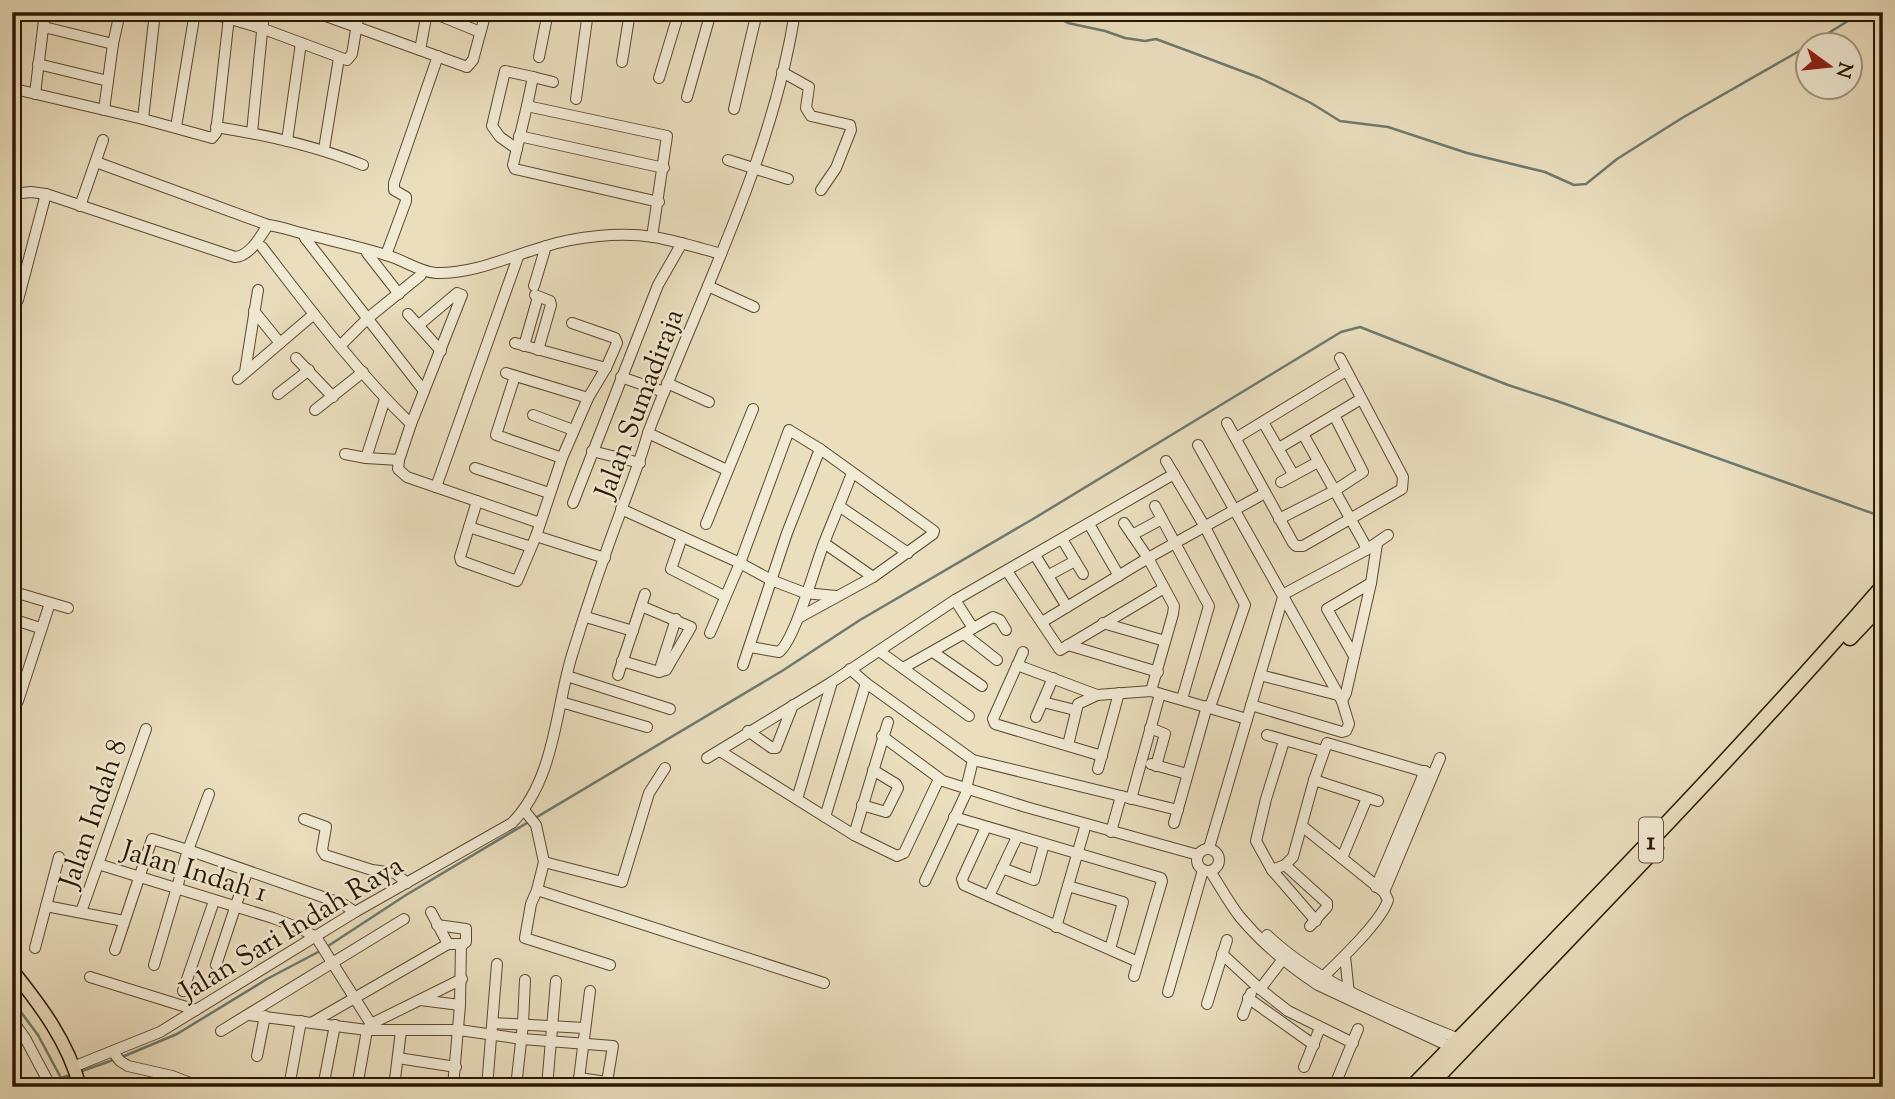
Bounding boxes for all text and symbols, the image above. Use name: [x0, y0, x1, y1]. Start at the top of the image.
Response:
north arrow: [1794, 32, 1864, 102]
text: N: [1828, 59, 1858, 81]
street label: Jalan Sumadiraja: [586, 303, 695, 507]
street label: Jalan Indah 8: [50, 734, 139, 896]
road number: 1: [1639, 818, 1663, 862]
street label: Jalan Indah 1: [114, 831, 272, 914]
street label: Jalan Sari Indah Raya: [172, 847, 412, 1013]

